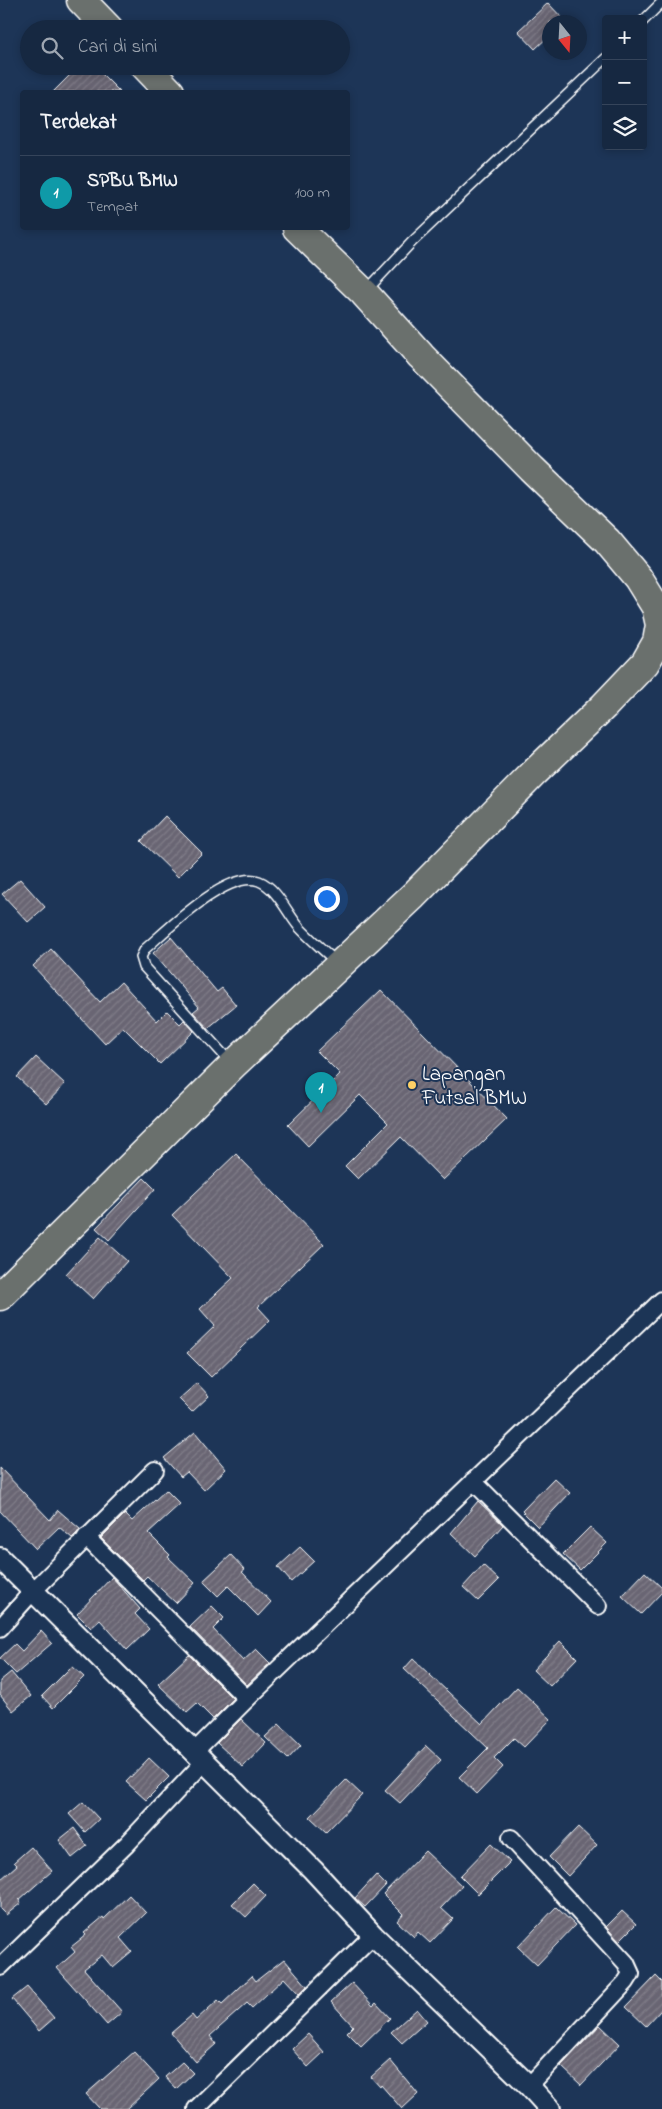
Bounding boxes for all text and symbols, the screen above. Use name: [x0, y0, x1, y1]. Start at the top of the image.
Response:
north arrow: [542, 15, 587, 60]
map controls: [602, 15, 647, 150]
button: +: [602, 15, 647, 60]
search box: [20, 20, 350, 75]
icon: search: [38, 34, 66, 62]
text: Cari di sini: [78, 34, 157, 61]
button: −: [602, 60, 647, 105]
button: layers: [602, 105, 647, 150]
text: Terdekat: [40, 108, 117, 138]
text: SPBU BMW: [87, 168, 178, 195]
text: 1: [53, 181, 59, 205]
text: 100 m: [295, 181, 330, 205]
text: Tempat: [87, 195, 138, 219]
your location: [314, 886, 340, 912]
place label: Lapangan Futsal BMW: [421, 1060, 527, 1114]
pin: 1: [305, 1072, 337, 1113]
marker: Lapangan Futsal BMW: [406, 1079, 418, 1091]

